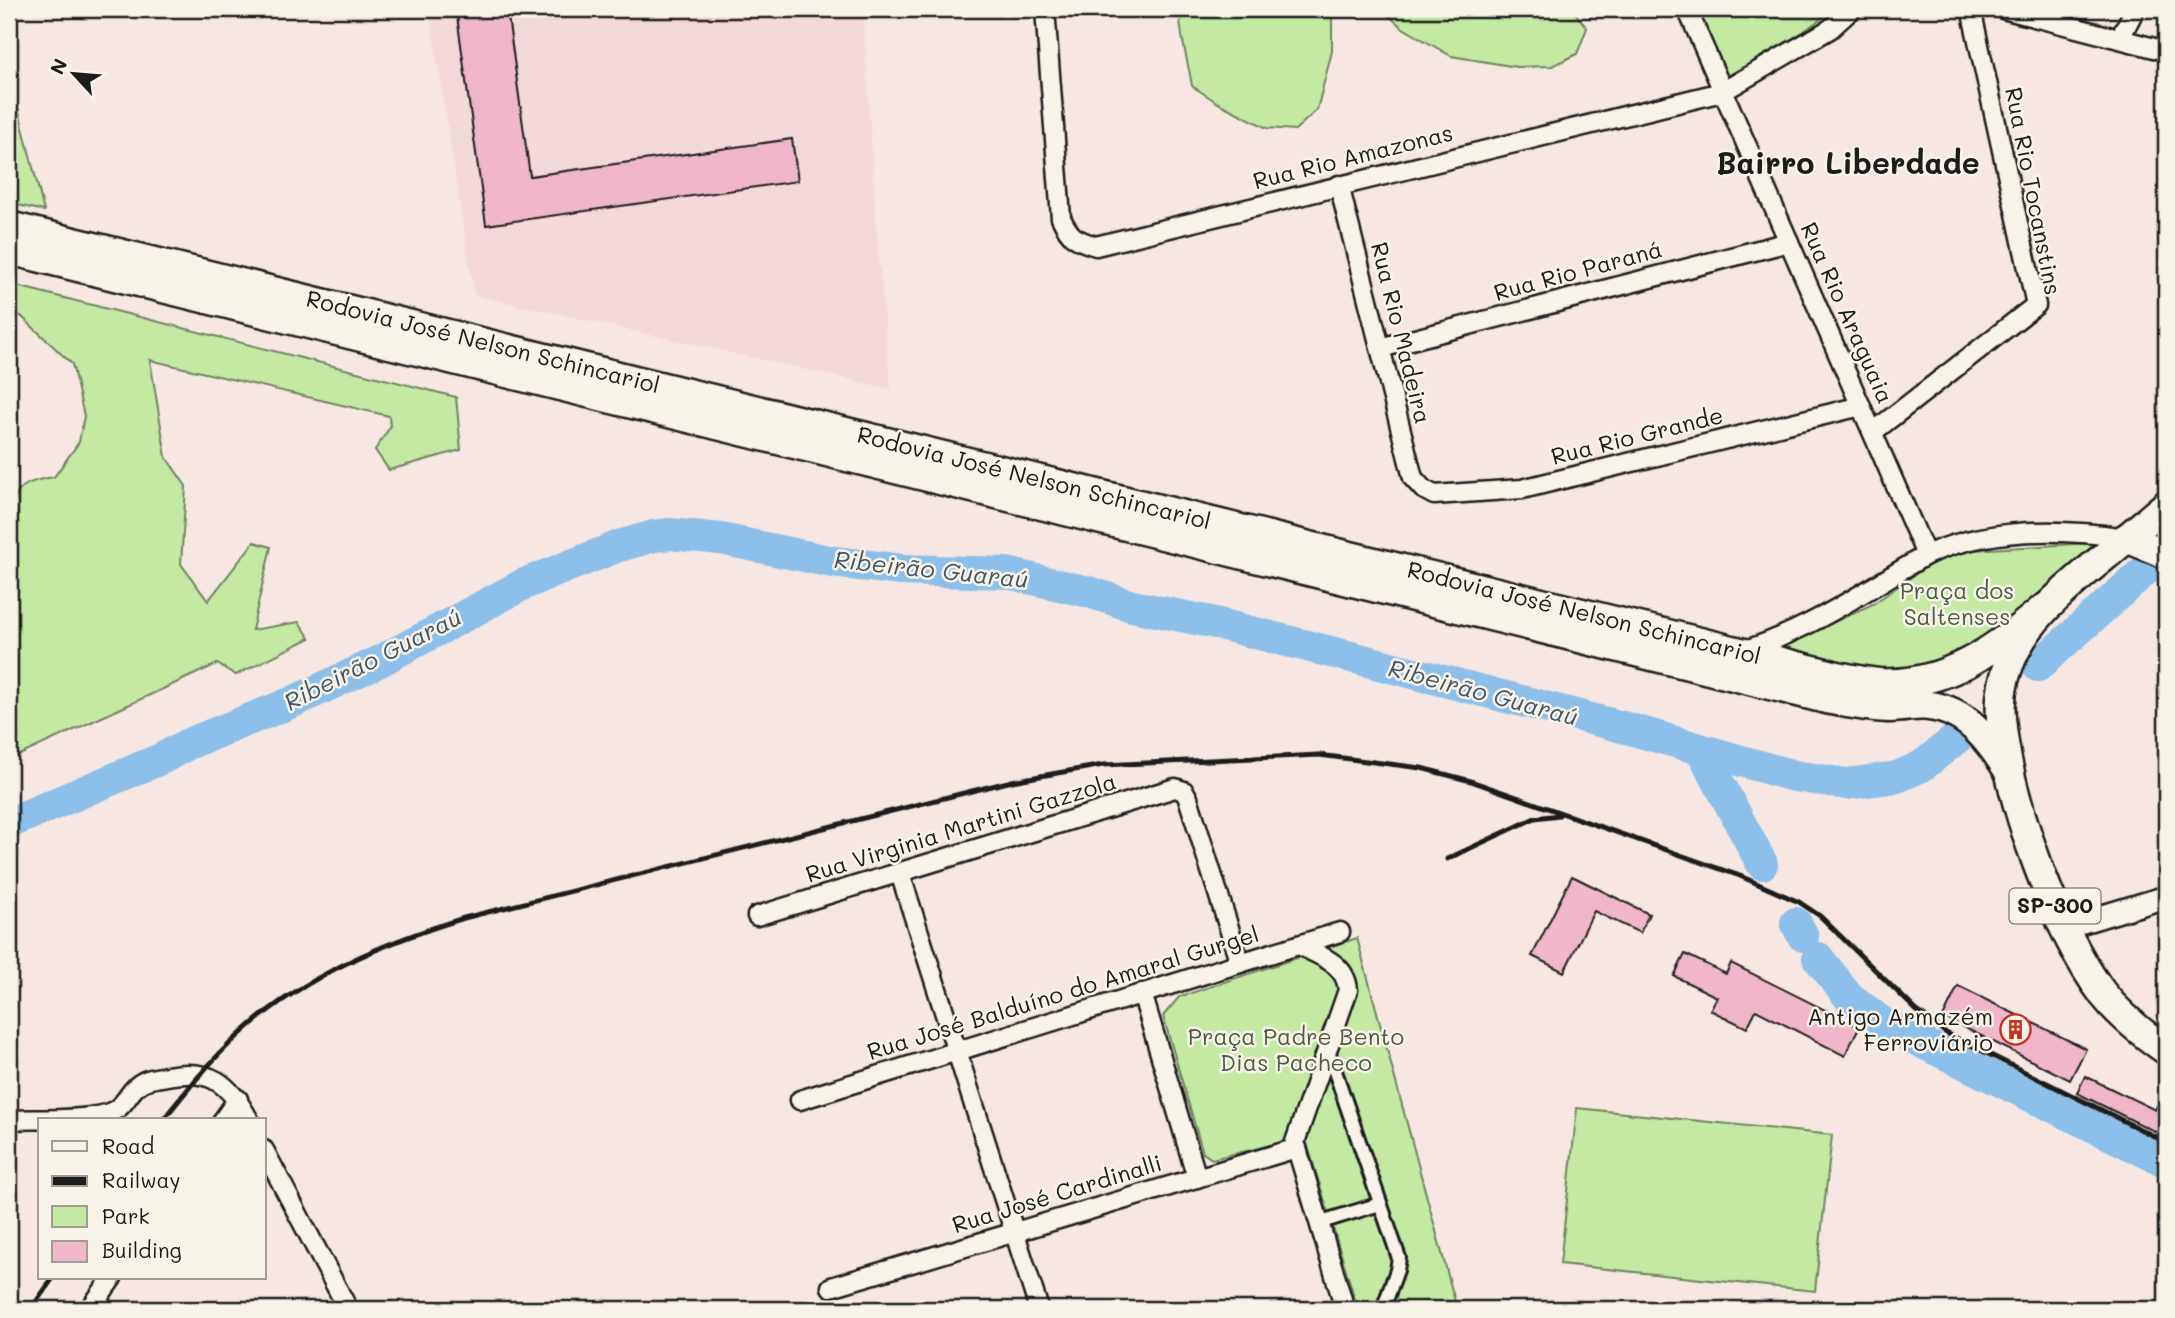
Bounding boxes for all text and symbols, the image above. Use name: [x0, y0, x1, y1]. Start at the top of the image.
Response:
north arrow: [38, 38, 108, 108]
text: N: [44, 54, 73, 78]
street label: Rua Rio Tocanstins: [1999, 84, 2069, 297]
street label: Rua Rio Amazonas: [1250, 117, 1456, 195]
district label: Bairro Liberdade: [1716, 142, 1980, 182]
street label: Rua Rio Araguaia: [1795, 217, 1901, 408]
street label: Rua Rio Paraná: [1490, 233, 1665, 307]
street label: Rua Rio Madeira: [1365, 239, 1439, 427]
street label: Rodovia José Nelson Schincariol: [303, 283, 663, 400]
street label: Rua Rio Grande: [1548, 399, 1726, 471]
street label: Rodovia José Nelson Schincariol: [854, 419, 1214, 536]
water label: Ribeirão Guaraú: [833, 543, 1030, 594]
street label: Rodovia José Nelson Schincariol: [1404, 554, 1764, 671]
park label: Praça dos Saltenses: [1900, 575, 2014, 631]
water label: Ribeirão Guaraú: [278, 601, 466, 717]
water label: Ribeirão Guaraú: [1385, 651, 1582, 732]
street label: Rua Virginia Martini Gazzola: [802, 765, 1120, 889]
road number: SP-300: [2010, 888, 2100, 923]
street label: Rua José Balduíno do Amaral Gurgel: [863, 918, 1262, 1066]
place label: Antigo Armazém Ferroviário: [1807, 1001, 1993, 1057]
building icon: Antigo Armazém Ferroviário: [1999, 1013, 2033, 1047]
park label: Praça Padre Bento Dias Pacheco: [1188, 1021, 1404, 1077]
legend: [38, 1118, 266, 1280]
text: Road: [102, 1132, 154, 1159]
street label: Rua José Cardinalli: [948, 1147, 1165, 1239]
text: Railway: [102, 1166, 181, 1193]
text: Park: [102, 1202, 150, 1229]
text: Building: [102, 1236, 182, 1263]

